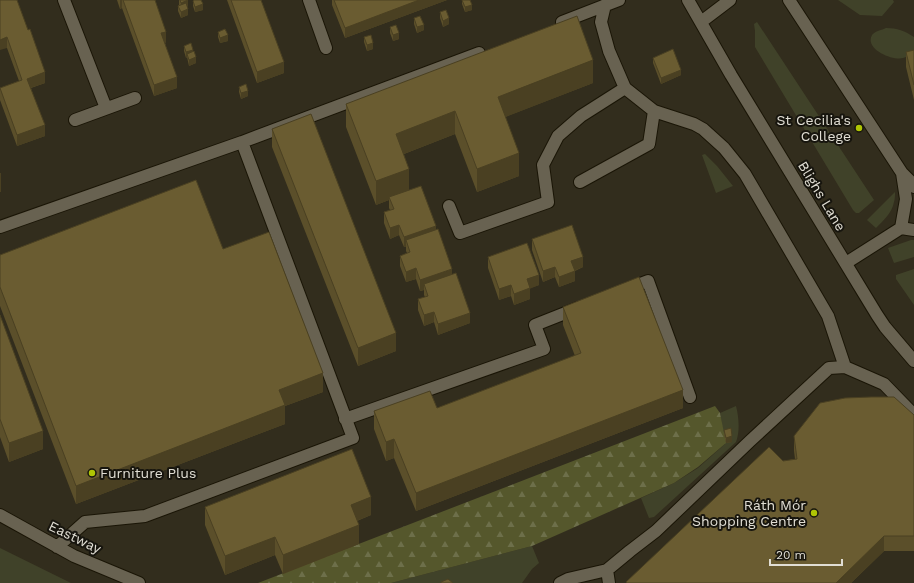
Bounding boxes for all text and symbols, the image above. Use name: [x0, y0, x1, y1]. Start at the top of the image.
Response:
place label: St Cecilia's College: [776, 112, 851, 144]
marker: St Cecilia's College: [854, 123, 864, 133]
street label: Blighs Lane: [795, 158, 849, 234]
place label: Furniture Plus: [100, 465, 196, 481]
marker: Furniture Plus: [87, 468, 97, 478]
place label: Ráth Mór Shopping Centre: [692, 497, 806, 529]
marker: Ráth Mór Shopping Centre: [809, 508, 819, 518]
street label: Eastway: [46, 517, 105, 557]
scale bar: [770, 541, 842, 567]
text: 20 m: [776, 548, 806, 562]

